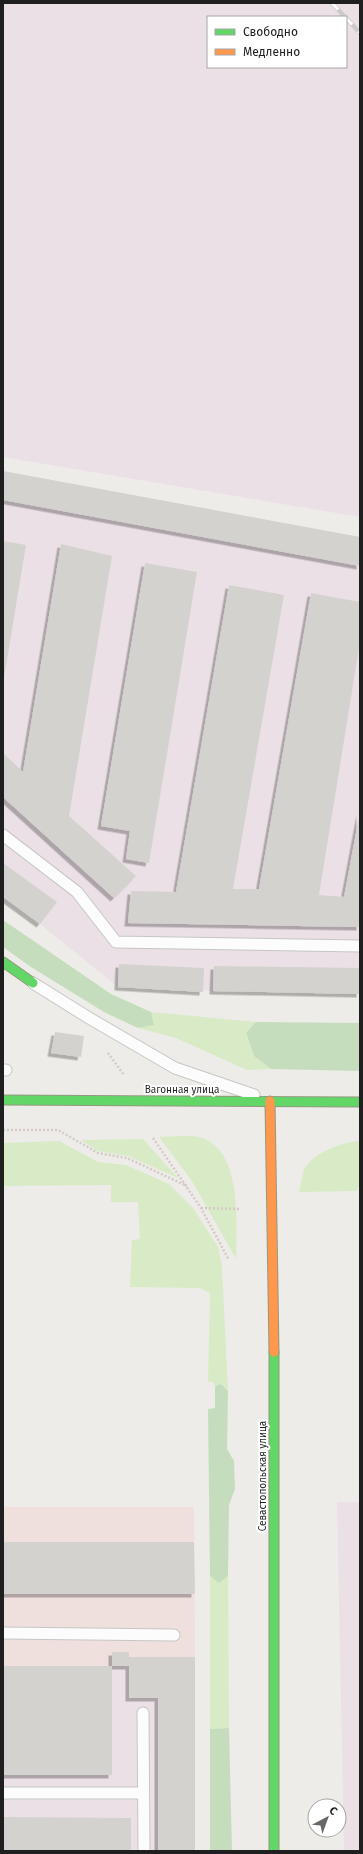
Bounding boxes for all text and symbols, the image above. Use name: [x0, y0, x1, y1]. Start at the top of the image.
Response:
legend: [207, 16, 347, 68]
text: Свободно: [243, 25, 298, 39]
text: Медленно: [243, 45, 300, 59]
street label: Вагонная улица: [145, 1084, 219, 1096]
street label: Севастопольская улица: [257, 1421, 269, 1531]
north arrow: [307, 1798, 347, 1838]
text: С: [327, 1804, 340, 1818]

